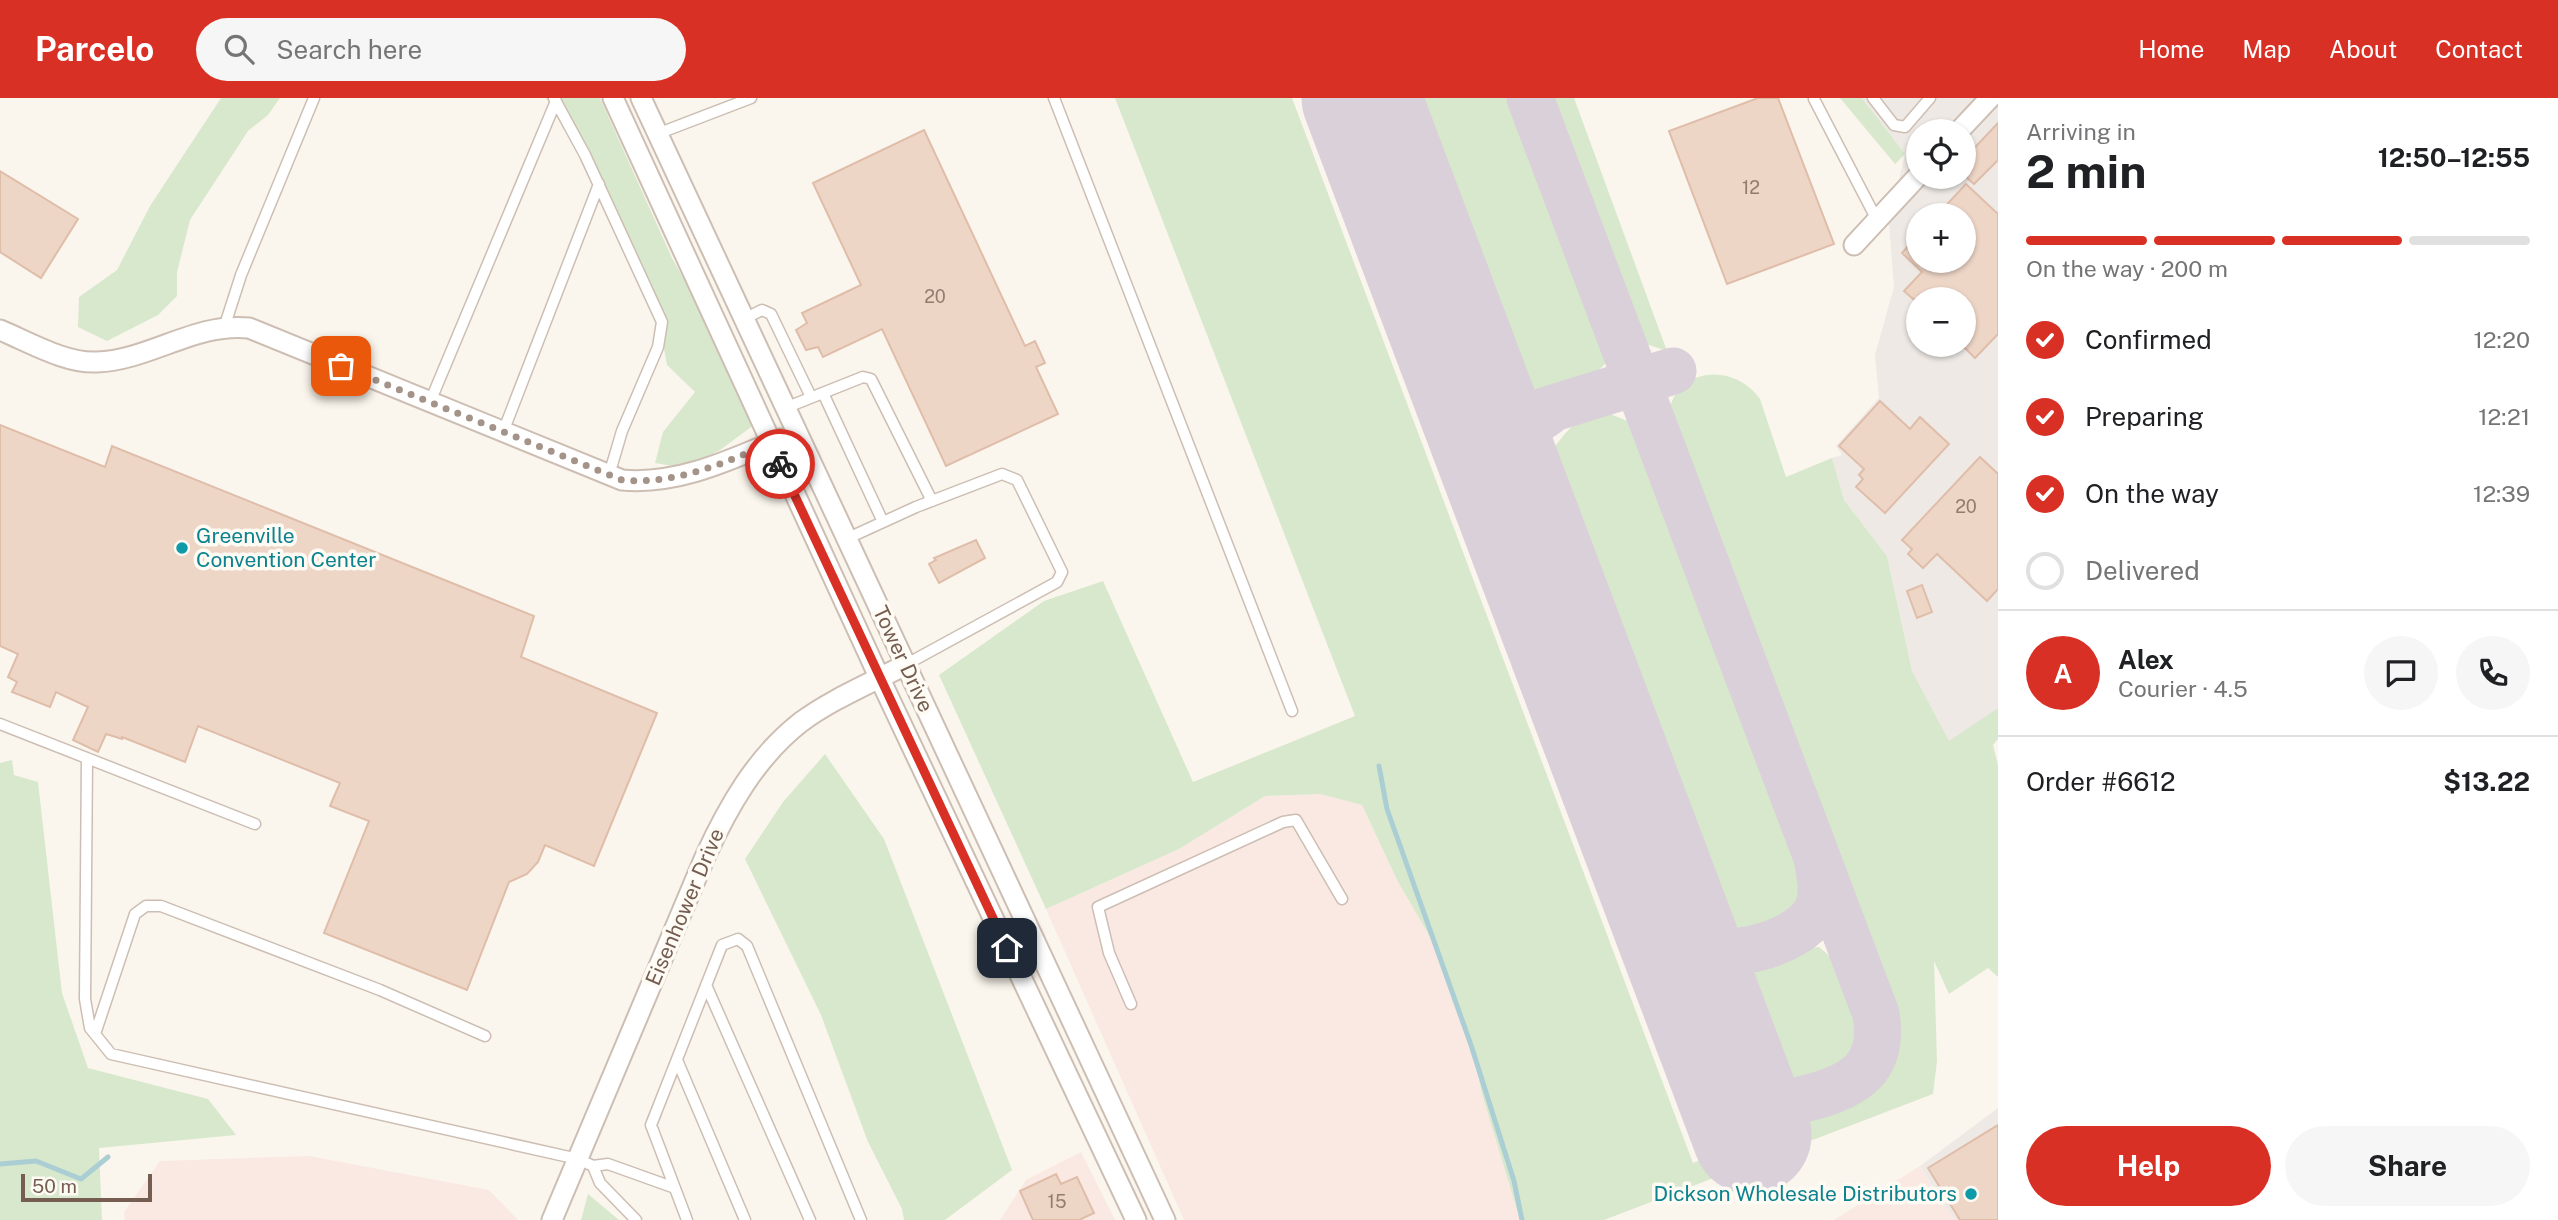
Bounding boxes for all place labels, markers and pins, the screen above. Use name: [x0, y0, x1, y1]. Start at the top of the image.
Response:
pin: [311, 336, 371, 396]
place label: Greenville Convention Center: [196, 523, 376, 572]
marker: Greenville Convention Center: [174, 540, 190, 556]
pin: [977, 918, 1037, 978]
place label: Dickson Wholesale Distributors: [1653, 1181, 1957, 1206]
marker: Dickson Wholesale Distributors: [1963, 1186, 1979, 1202]

